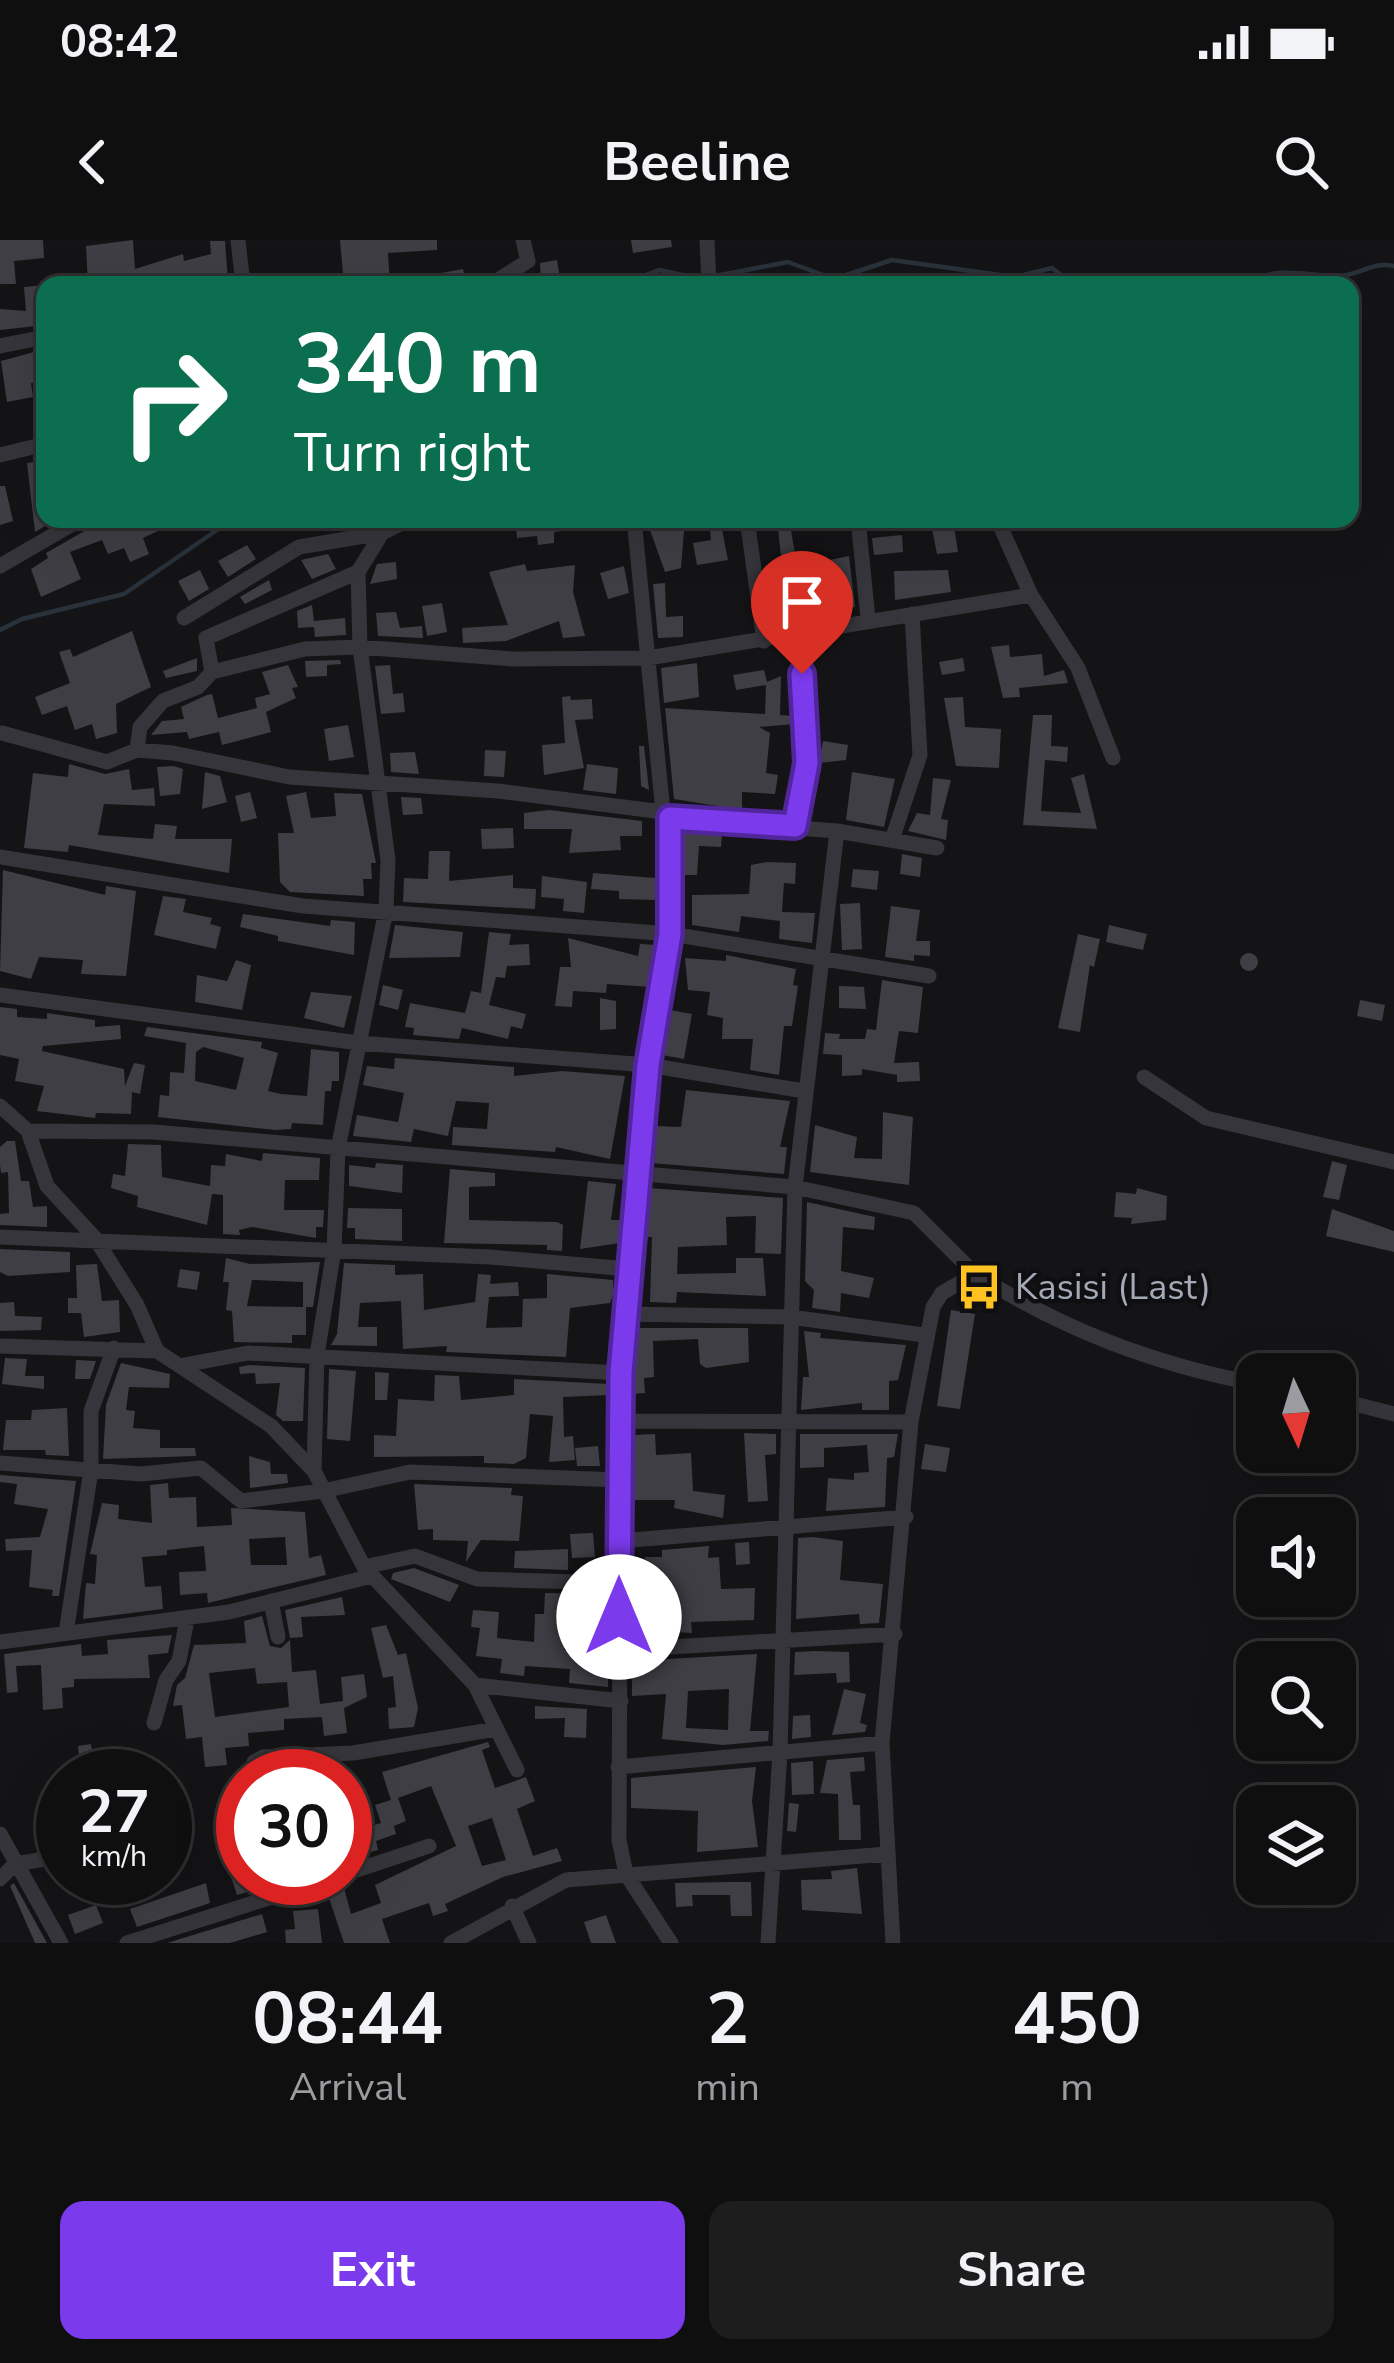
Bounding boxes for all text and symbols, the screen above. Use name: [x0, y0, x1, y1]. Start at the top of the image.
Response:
text: 08:42: [60, 12, 179, 73]
text: Beeline: [603, 125, 791, 199]
icon: back: [60, 129, 126, 195]
icon: search: [1268, 129, 1334, 195]
text: 340 m: [294, 307, 542, 422]
icon: right: [96, 324, 252, 480]
text: Turn right: [294, 416, 530, 490]
pin: [751, 551, 853, 674]
icon: arrive: [769, 569, 835, 635]
bus stop icon: Kasisi (Last): [954, 1262, 1004, 1312]
place label: Kasisi (Last): [1015, 1263, 1211, 1312]
north arrow: [1236, 1353, 1356, 1473]
map controls: [1236, 1353, 1356, 1905]
button: sound: [1236, 1497, 1356, 1617]
position arrow: [556, 1554, 682, 1680]
button: search: [1236, 1641, 1356, 1761]
speed limit sign: 30: [216, 1749, 372, 1905]
text: 27: [78, 1771, 150, 1853]
button: layers: [1236, 1785, 1356, 1905]
text: km/h: [81, 1836, 147, 1877]
text: 08:44: [252, 1970, 443, 2068]
text: 2: [706, 1970, 749, 2068]
text: 450: [1012, 1970, 1142, 2068]
text: Arrival: [289, 2061, 406, 2114]
text: min: [695, 2061, 760, 2114]
text: m: [1060, 2061, 1094, 2114]
button: Exit: [60, 2201, 685, 2339]
button: Share: [709, 2201, 1334, 2339]

